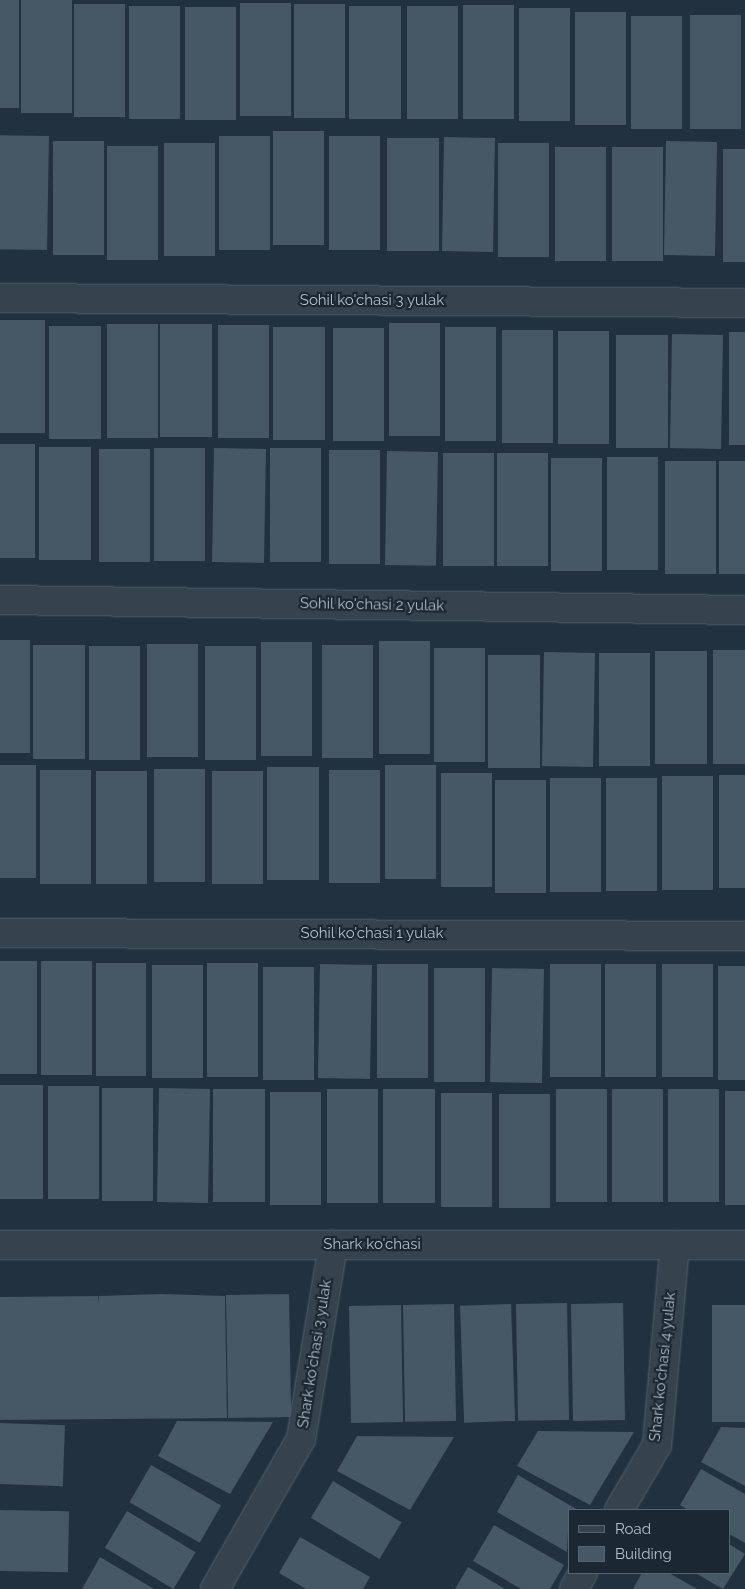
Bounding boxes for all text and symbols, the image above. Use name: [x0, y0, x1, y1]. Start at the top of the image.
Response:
street label: Sohil ko'chasi 3 yulak: [299, 292, 445, 310]
street label: Sohil ko'chasi 2 yulak: [299, 595, 445, 615]
street label: Sohil ko'chasi 1 yulak: [300, 925, 444, 943]
street label: Shark ko'chasi: [323, 1236, 421, 1254]
street label: Shark ko'chasi 3 yulak: [294, 1278, 336, 1430]
street label: Shark ko'chasi 4 yulak: [646, 1291, 680, 1443]
legend: [568, 1509, 730, 1574]
text: Road: [615, 1520, 651, 1538]
text: Building: [615, 1545, 672, 1563]

